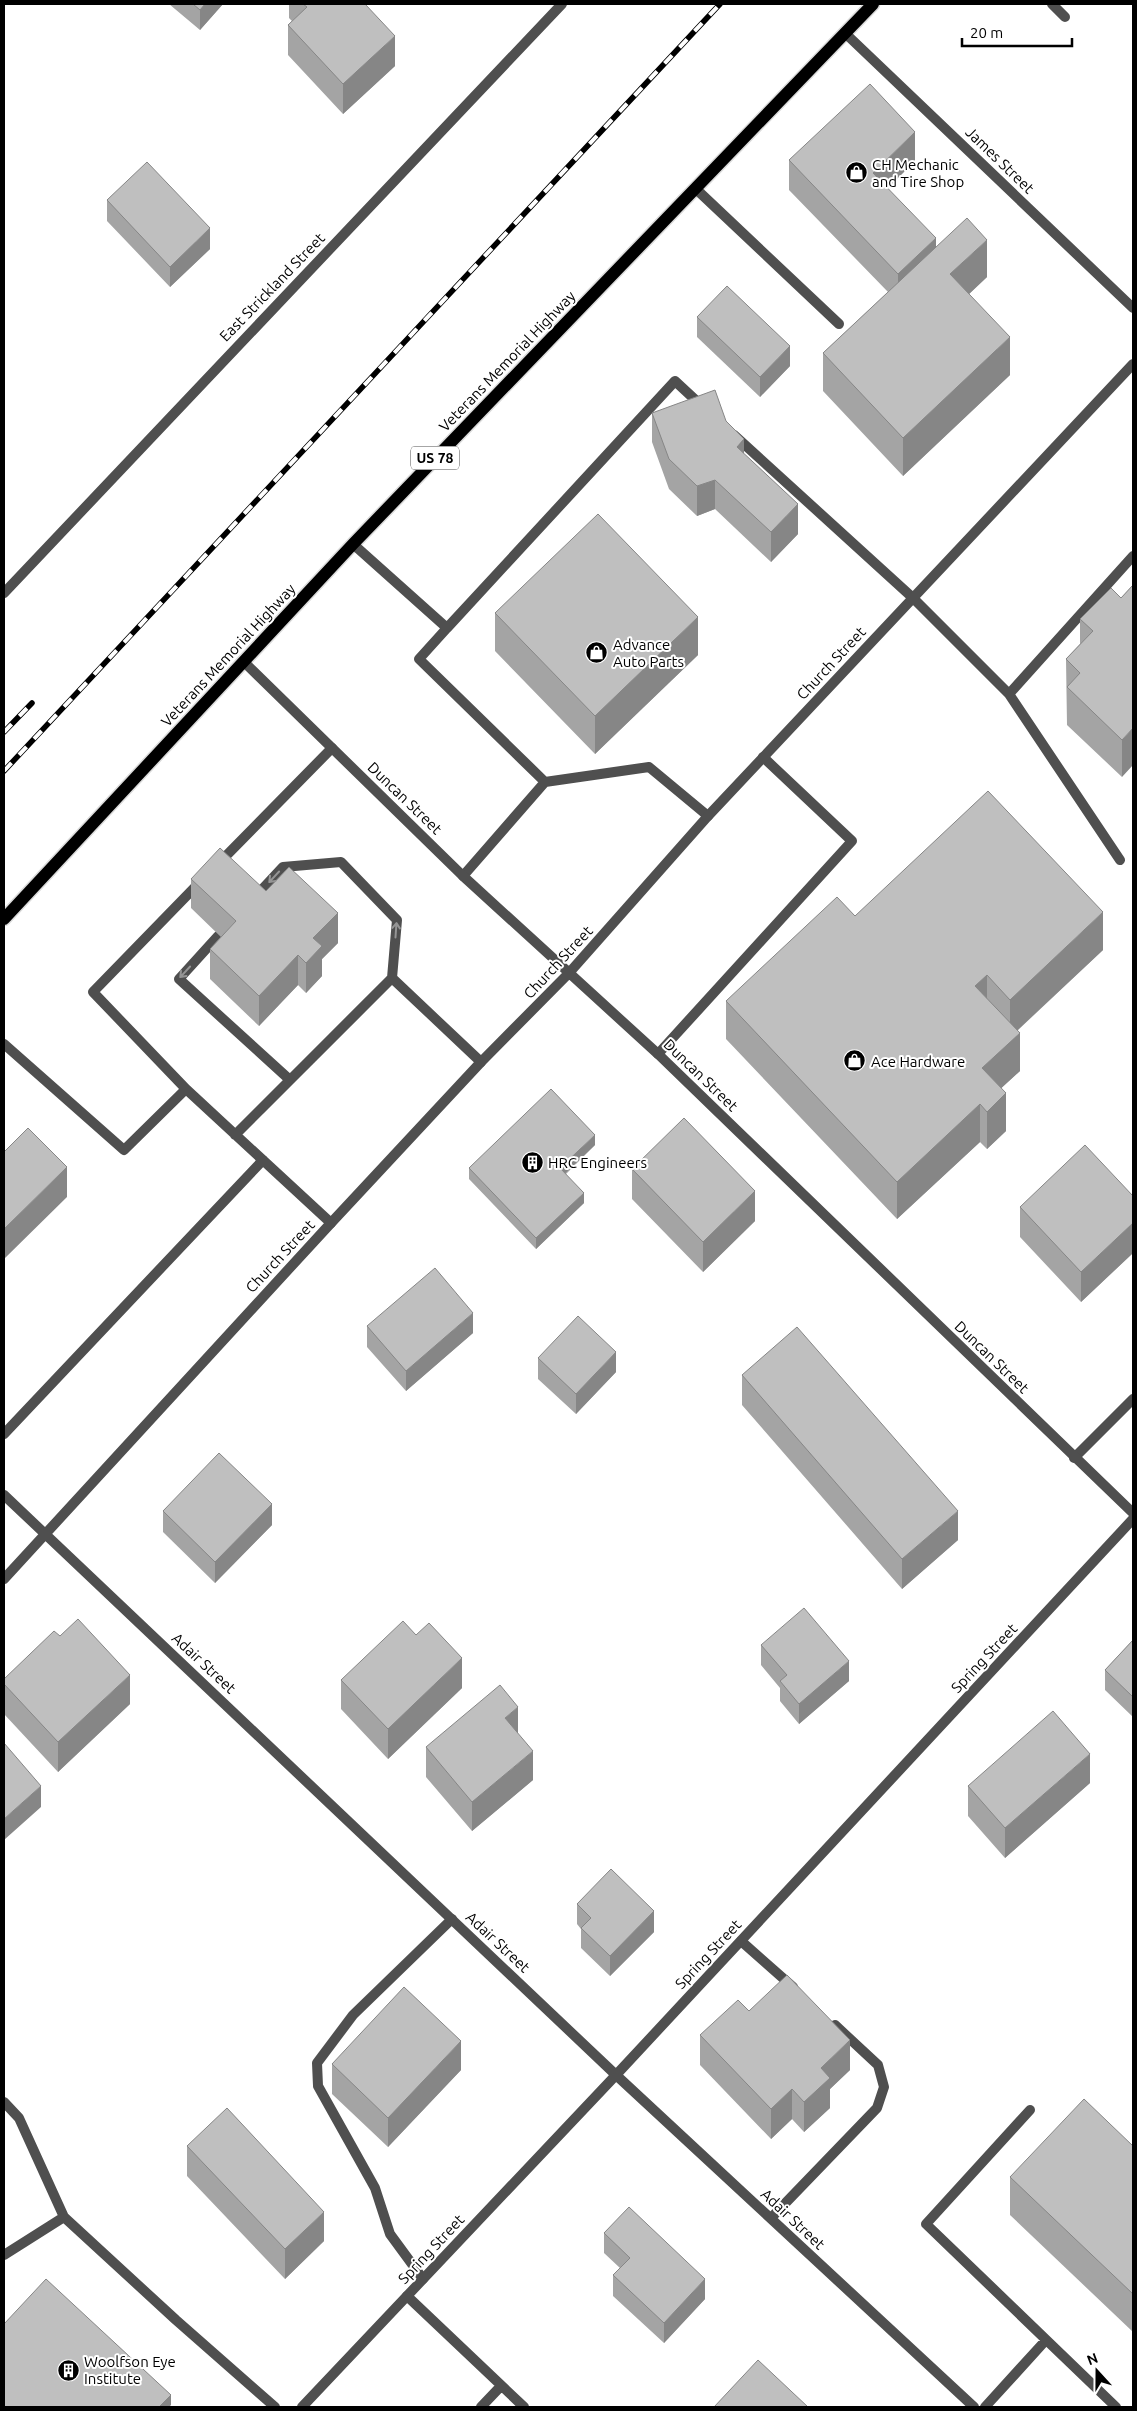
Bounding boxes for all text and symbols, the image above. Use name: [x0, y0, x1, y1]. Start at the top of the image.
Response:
scale bar: [962, 15, 1072, 47]
text: 20 m: [970, 24, 1003, 41]
street label: James Street: [962, 123, 1038, 197]
place label: CH Mechanic and Tire Shop: [872, 156, 964, 190]
shop icon: CH Mechanic and Tire Shop: [844, 161, 868, 185]
street label: East Strickland Street: [216, 229, 328, 345]
street label: Veterans Memorial Highway: [435, 287, 579, 435]
road number: US 78: [411, 446, 459, 469]
street label: Veterans Memorial Highway: [157, 580, 299, 730]
street label: Church Street: [793, 623, 869, 703]
place label: Advance Auto Parts: [613, 636, 684, 670]
shop icon: Advance Auto Parts: [585, 641, 609, 665]
street label: Duncan Street: [364, 758, 446, 838]
one-way arrow: [268, 871, 279, 884]
one-way arrow: [392, 922, 401, 938]
street label: Church Street: [520, 922, 596, 1002]
one-way arrow: [179, 966, 191, 979]
street label: Duncan Street: [660, 1035, 742, 1115]
shop icon: Ace Hardware: [843, 1049, 867, 1073]
place label: Ace Hardware: [871, 1053, 965, 1070]
building icon: HRC Engineers: [520, 1150, 544, 1174]
place label: HRC Engineers: [548, 1154, 647, 1171]
street label: Church Street: [242, 1216, 318, 1296]
street label: Duncan Street: [951, 1317, 1033, 1397]
street label: Spring Street: [948, 1620, 1020, 1696]
street label: Adair Street: [169, 1629, 239, 1697]
street label: Adair Street: [463, 1908, 533, 1976]
street label: Spring Street: [672, 1916, 744, 1992]
street label: Adair Street: [758, 2185, 828, 2253]
street label: Spring Street: [395, 2211, 467, 2287]
north arrow: [1072, 2346, 1122, 2396]
text: N: [1085, 2350, 1100, 2368]
place label: Woolfson Eye Institute: [84, 2353, 176, 2387]
building icon: Woolfson Eye Institute: [56, 2358, 80, 2382]

